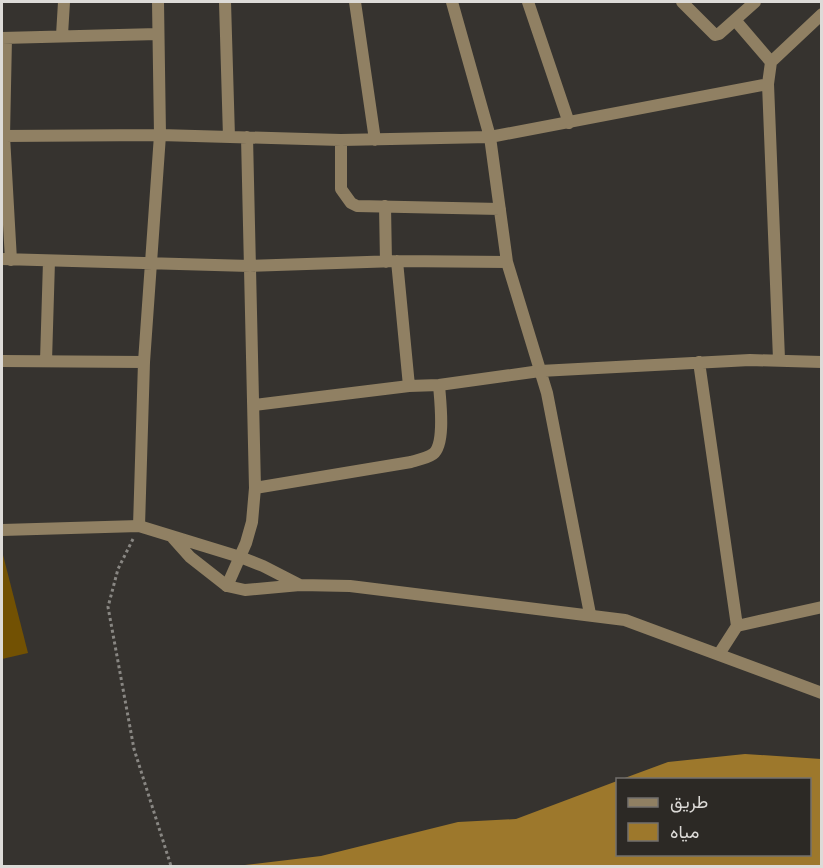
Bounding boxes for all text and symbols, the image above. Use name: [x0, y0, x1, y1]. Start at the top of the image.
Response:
legend: [616, 778, 811, 856]
text: طريق: [670, 789, 708, 813]
text: مياه: [670, 819, 699, 843]

